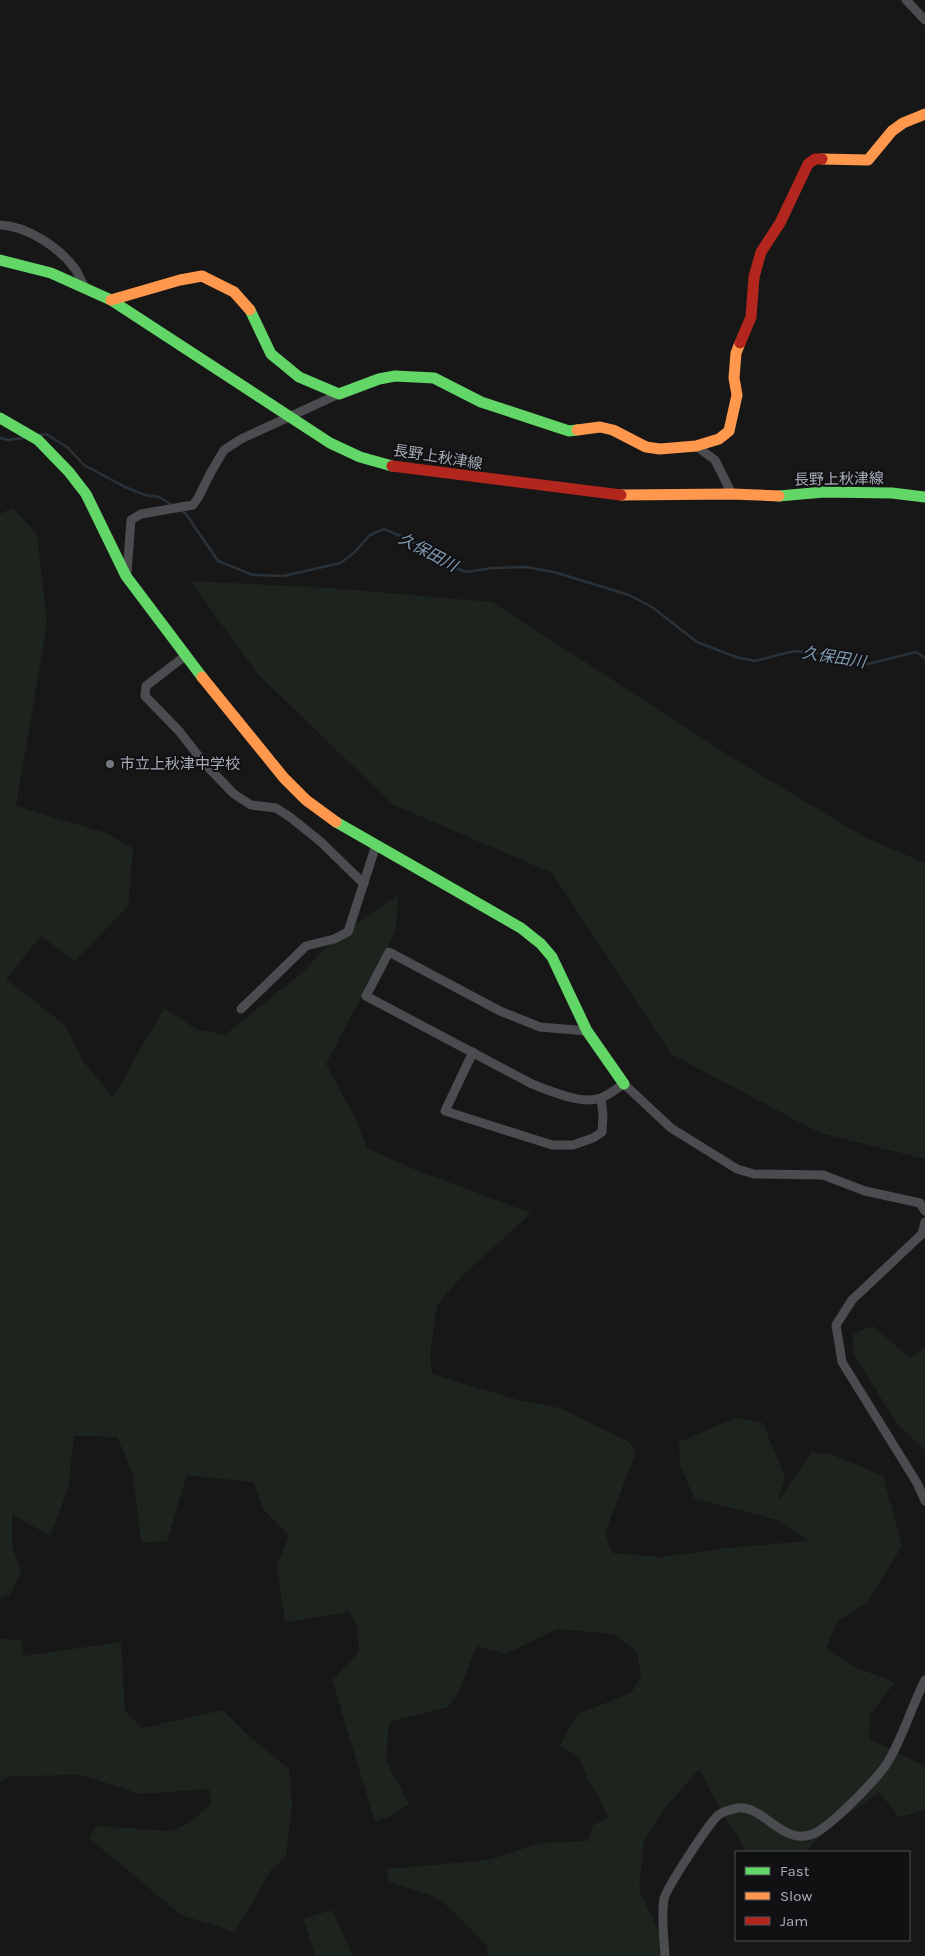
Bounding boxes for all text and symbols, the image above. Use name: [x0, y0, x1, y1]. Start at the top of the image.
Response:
street label: 長野上秋津線: [392, 441, 484, 473]
street label: 長野上秋津線: [794, 469, 884, 489]
water label: 久保田川: [395, 529, 462, 576]
water label: 久保田川: [801, 643, 869, 672]
place label: 市立上秋津中学校: [120, 755, 240, 773]
marker: 市立上秋津中学校: [104, 758, 116, 770]
legend: [735, 1851, 910, 1941]
text: Fast: [780, 1862, 810, 1880]
text: Slow: [780, 1887, 812, 1905]
text: Jam: [780, 1912, 808, 1930]

